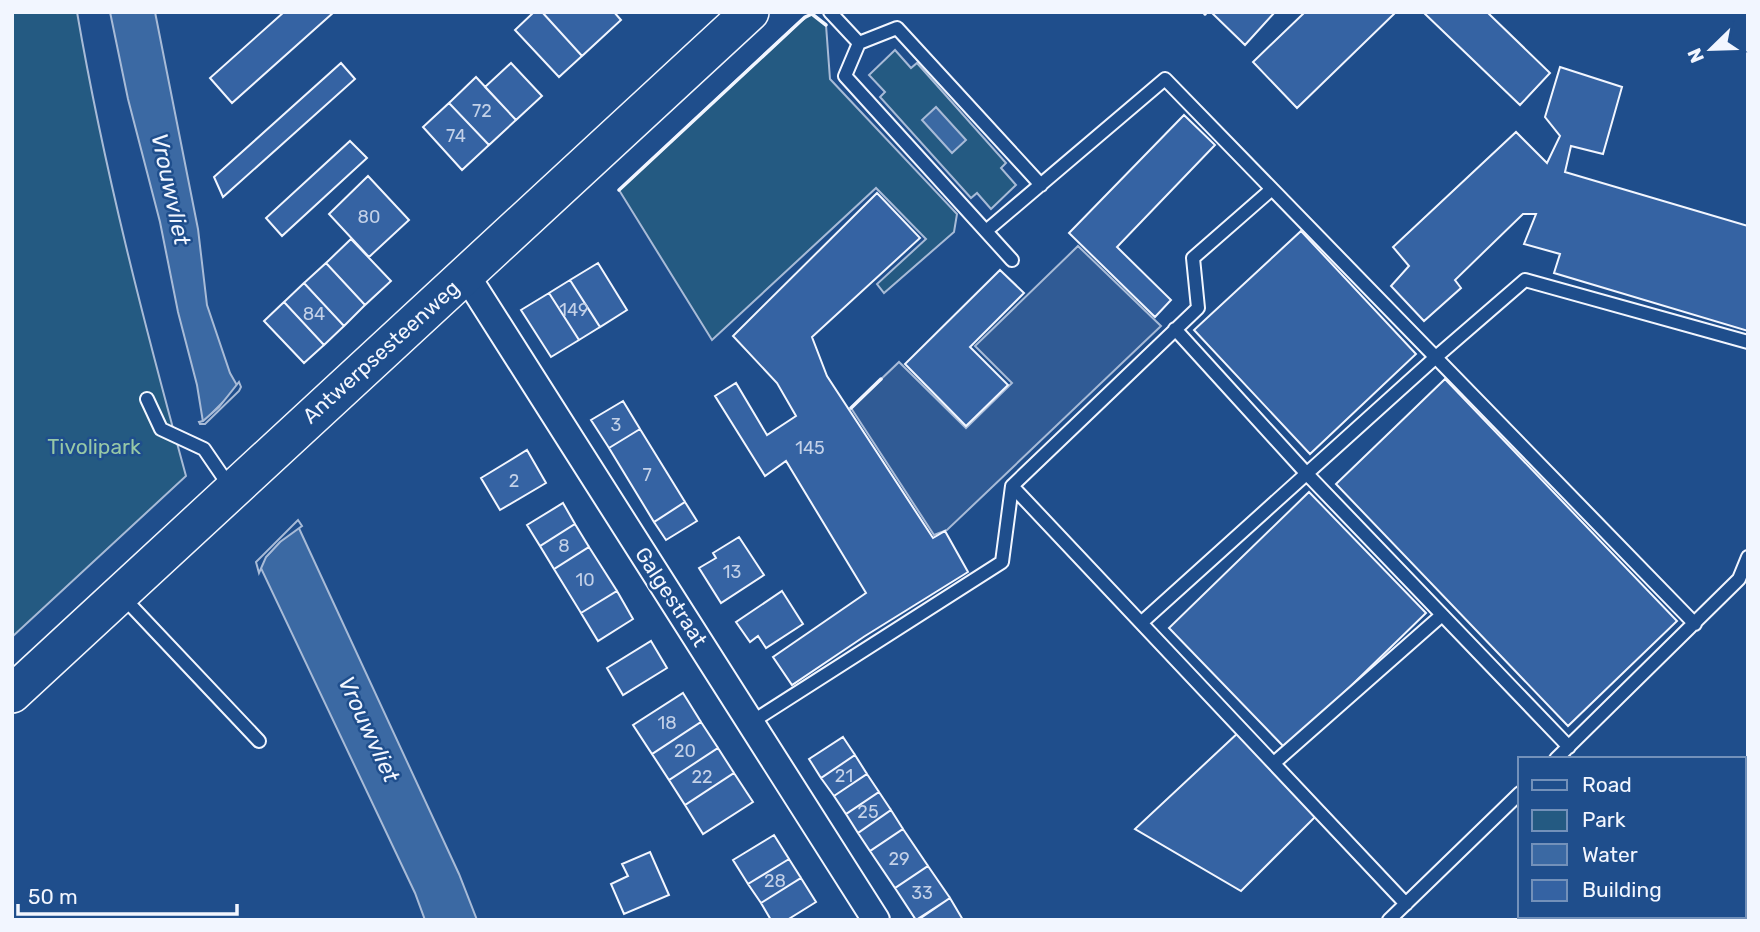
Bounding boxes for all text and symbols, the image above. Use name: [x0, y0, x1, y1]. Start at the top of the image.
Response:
north arrow: [1676, 14, 1746, 84]
text: N: [1683, 45, 1709, 66]
house number: 72: [472, 100, 492, 122]
house number: 74: [446, 125, 466, 147]
water label: Vrouwvliet: [145, 130, 197, 249]
house number: 80: [358, 206, 380, 228]
street label: Antwerpsesteenweg: [297, 275, 464, 428]
house number: 149: [559, 299, 589, 321]
house number: 84: [303, 303, 325, 325]
house number: 3: [611, 414, 621, 436]
park label: Tivolipark: [47, 434, 141, 459]
house number: 145: [795, 437, 825, 459]
house number: 7: [642, 464, 652, 486]
house number: 2: [509, 470, 519, 492]
house number: 8: [558, 535, 570, 557]
street label: Galgestraat: [630, 542, 713, 651]
house number: 13: [723, 561, 741, 583]
house number: 10: [575, 569, 595, 591]
water label: Vrouwvliet: [332, 672, 406, 788]
house number: 18: [657, 712, 677, 734]
house number: 20: [674, 740, 696, 762]
legend: [1518, 757, 1746, 918]
house number: 21: [835, 765, 853, 787]
house number: 22: [691, 766, 713, 788]
text: Road: [1582, 772, 1632, 797]
house number: 25: [857, 801, 879, 823]
text: Park: [1582, 807, 1626, 832]
text: Water: [1582, 842, 1638, 867]
house number: 29: [888, 848, 910, 870]
house number: 28: [764, 870, 786, 892]
scale bar: [18, 872, 236, 916]
text: Building: [1582, 877, 1662, 902]
house number: 33: [911, 882, 933, 904]
text: 50 m: [28, 884, 78, 909]

